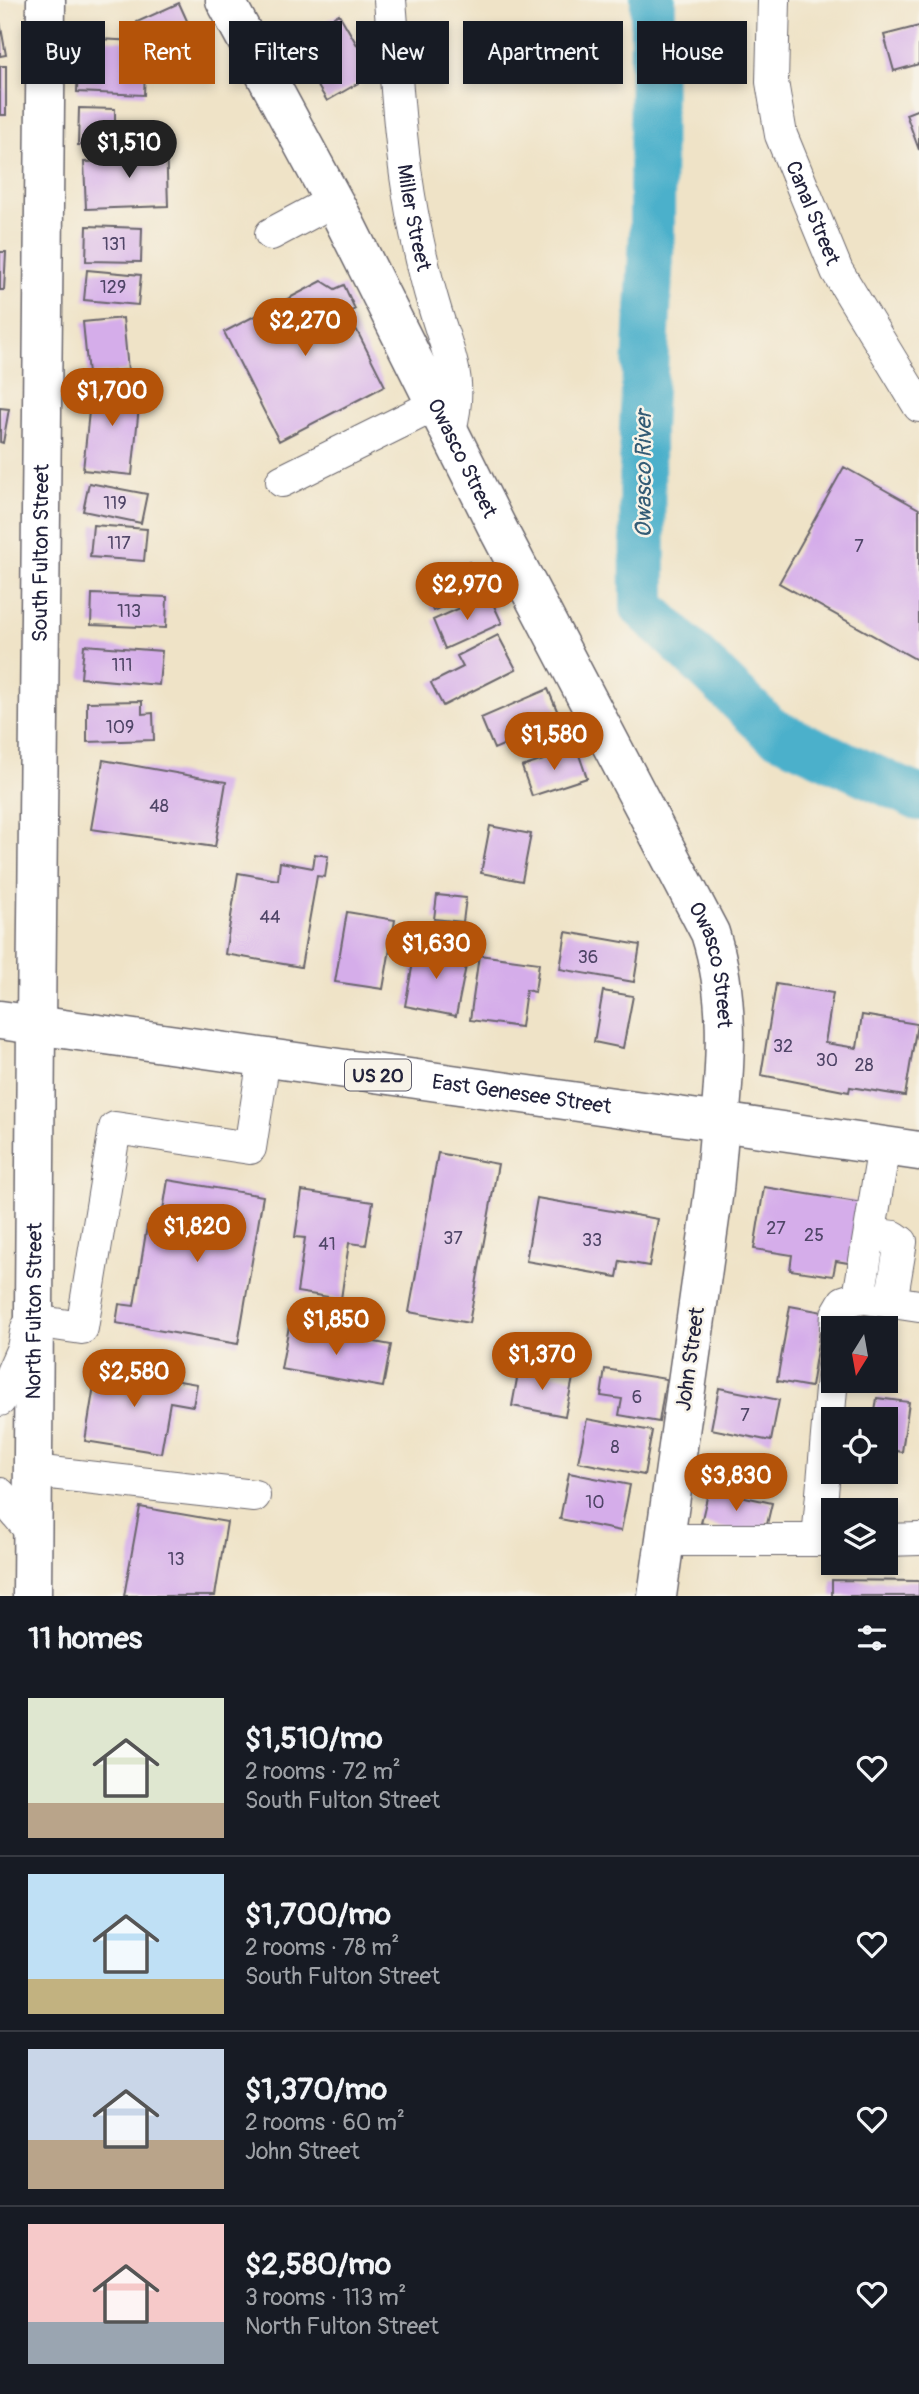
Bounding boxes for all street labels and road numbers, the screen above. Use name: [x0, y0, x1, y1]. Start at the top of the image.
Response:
street label: Canal Street: [779, 157, 846, 270]
street label: Miller Street: [391, 162, 437, 274]
street label: Owasco Street: [421, 394, 503, 523]
street label: South Fulton Street: [27, 463, 55, 642]
street label: Owasco Street: [682, 897, 738, 1029]
road number: US 20: [345, 1060, 411, 1091]
street label: East Genesee Street: [430, 1068, 614, 1121]
street label: North Fulton Street: [20, 1222, 49, 1400]
street label: John Street: [670, 1305, 711, 1413]

